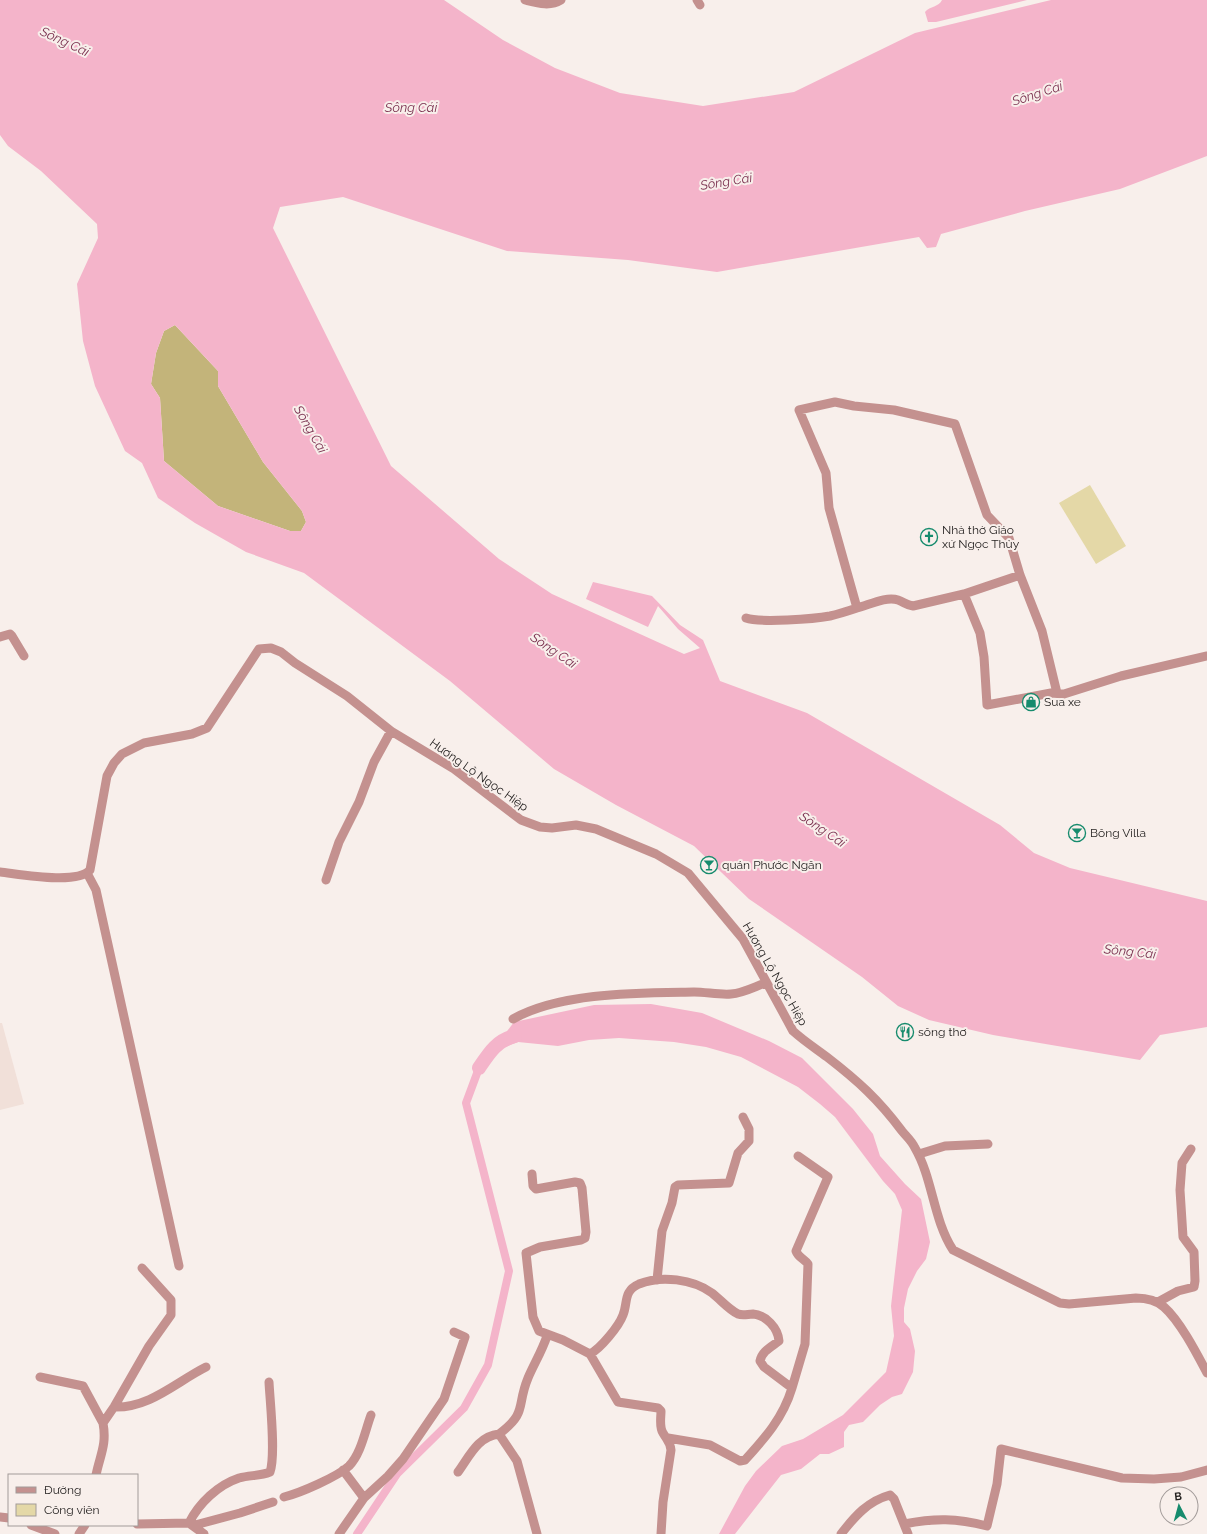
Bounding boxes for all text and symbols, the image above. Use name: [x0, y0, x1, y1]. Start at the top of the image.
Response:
water label: Sông Cái: [37, 23, 93, 60]
water label: Sông Cái: [1009, 78, 1066, 109]
water label: Sông Cái: [384, 100, 438, 115]
water label: Sông Cái: [698, 170, 754, 193]
water label: Sông Cái: [290, 402, 331, 457]
place label: Nhà thờ Giáo xứ Ngọc Thủy: [942, 523, 1020, 551]
church icon: Nhà thờ Giáo xứ Ngọc Thủy: [919, 527, 939, 547]
water label: Sông Cái: [527, 629, 581, 672]
shop icon: Sua xe: [1021, 692, 1041, 712]
place label: Sua xe: [1044, 695, 1081, 709]
street label: Hương Lộ Ngọc Hiệp: [427, 736, 531, 814]
water label: Sông Cái: [796, 808, 850, 851]
bar icon: Bông Villa: [1067, 823, 1087, 843]
place label: Bông Villa: [1090, 826, 1146, 840]
bar icon: quán Phước Ngân: [699, 855, 719, 875]
place label: quán Phước Ngân: [722, 858, 822, 872]
street label: Hương Lộ Ngọc Hiệp: [740, 920, 810, 1028]
water label: Sông Cái: [1102, 941, 1158, 962]
restaurant icon: sông thơ: [895, 1022, 915, 1042]
place label: sông thơ: [918, 1025, 967, 1039]
legend: [8, 1474, 138, 1526]
text: Đường: [44, 1483, 81, 1497]
north arrow: [1159, 1486, 1199, 1526]
text: B: [1174, 1490, 1183, 1503]
text: Công viên: [44, 1503, 100, 1517]

